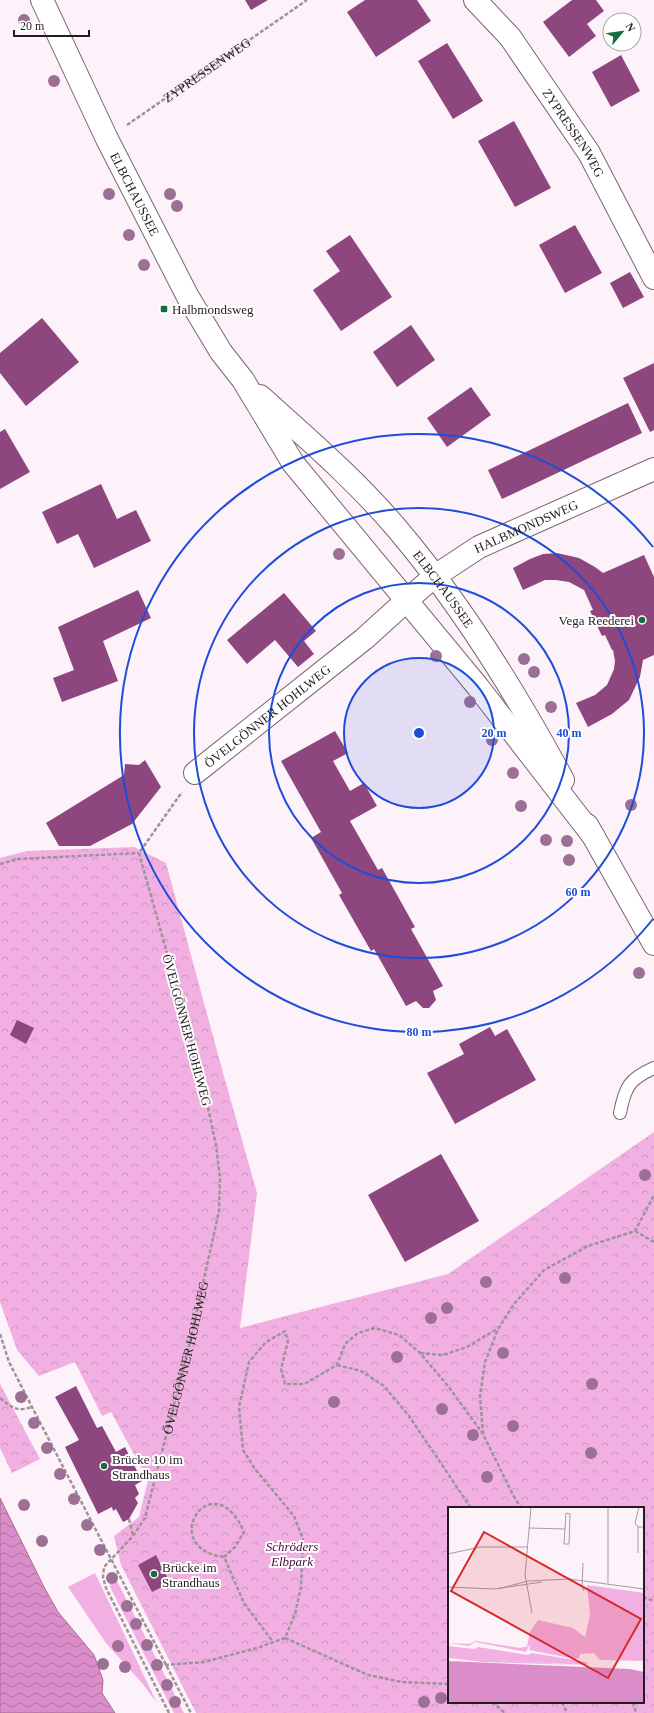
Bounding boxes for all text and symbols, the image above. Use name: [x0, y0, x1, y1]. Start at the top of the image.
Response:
scale bar: [14, 12, 89, 38]
north arrow: [602, 12, 642, 52]
text: 20 m: [20, 19, 45, 33]
text: N: [624, 21, 638, 34]
street label: ZYPRESSENWEG: [160, 34, 253, 105]
street label: ZYPRESSENWEG: [540, 85, 608, 180]
street label: ELBCHAUSSEE: [107, 150, 163, 238]
place label: Halbmondsweg: [172, 302, 254, 317]
marker: Halbmondsweg: [159, 304, 169, 314]
street label: HALBMONDSWEG: [472, 496, 580, 556]
street label: ELBCHAUSSEE: [410, 547, 477, 630]
place label: Vega Reederei: [559, 613, 634, 628]
marker: Vega Reederei: [637, 615, 647, 625]
street label: ÖVELGÖNNER HOHLWEG: [201, 661, 333, 770]
centre of rings: [412, 726, 426, 740]
text: 20 m: [482, 726, 507, 740]
text: 40 m: [557, 726, 582, 740]
text: 60 m: [566, 885, 591, 899]
street label: ÖVELGÖNNER HOHLWEG: [159, 952, 215, 1108]
text: 80 m: [407, 1025, 432, 1039]
street label: ÖVELGÖNNER HOHLWEG: [159, 1280, 211, 1436]
place label: Brücke 10 im Strandhaus: [112, 1452, 183, 1482]
marker: Brücke 10 im Strandhaus: [99, 1461, 109, 1471]
inset map: [448, 1507, 644, 1703]
park label: Schröders Elbpark: [266, 1539, 318, 1569]
place label: Brücke im Strandhaus: [162, 1560, 220, 1590]
marker: Brücke im Strandhaus: [149, 1569, 159, 1579]

